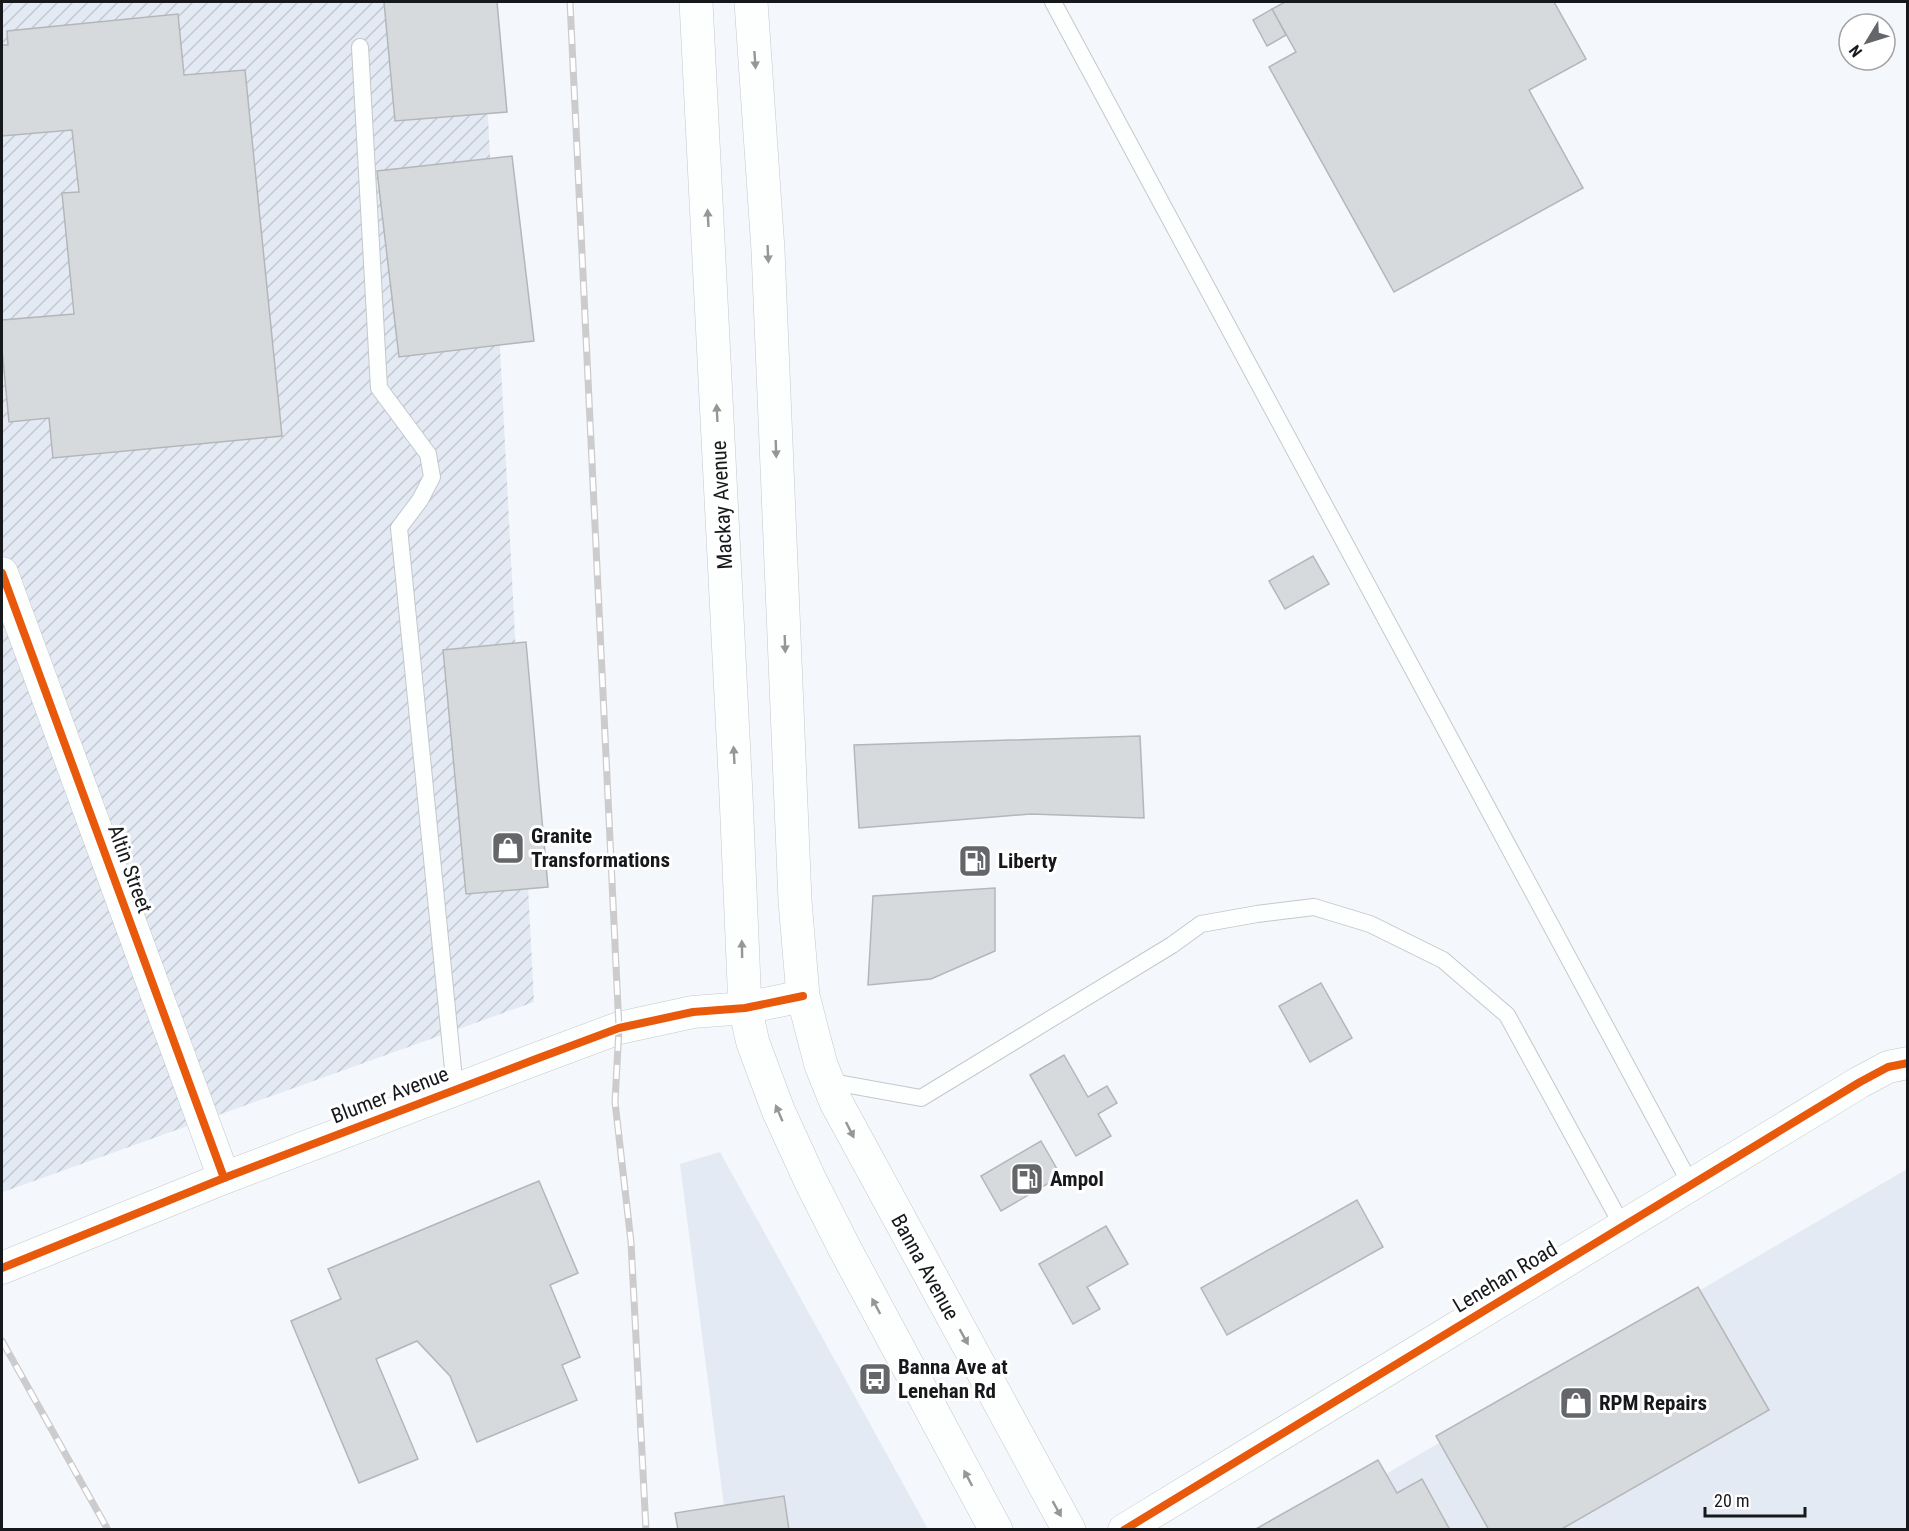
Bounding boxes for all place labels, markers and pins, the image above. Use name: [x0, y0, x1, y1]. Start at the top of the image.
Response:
place label: Granite Transformations: [531, 824, 670, 872]
shop icon: Granite Transformations: [490, 830, 526, 866]
fuel station icon: Liberty: [957, 843, 993, 879]
place label: Liberty: [998, 849, 1058, 873]
fuel station icon: Ampol: [1009, 1161, 1045, 1197]
place label: Ampol: [1050, 1167, 1104, 1191]
place label: Banna Ave at Lenehan Rd: [898, 1355, 1008, 1403]
bus stop icon: Banna Ave at Lenehan Rd: [857, 1361, 893, 1397]
shop icon: RPM Repairs: [1558, 1385, 1594, 1421]
place label: RPM Repairs: [1599, 1391, 1707, 1415]

